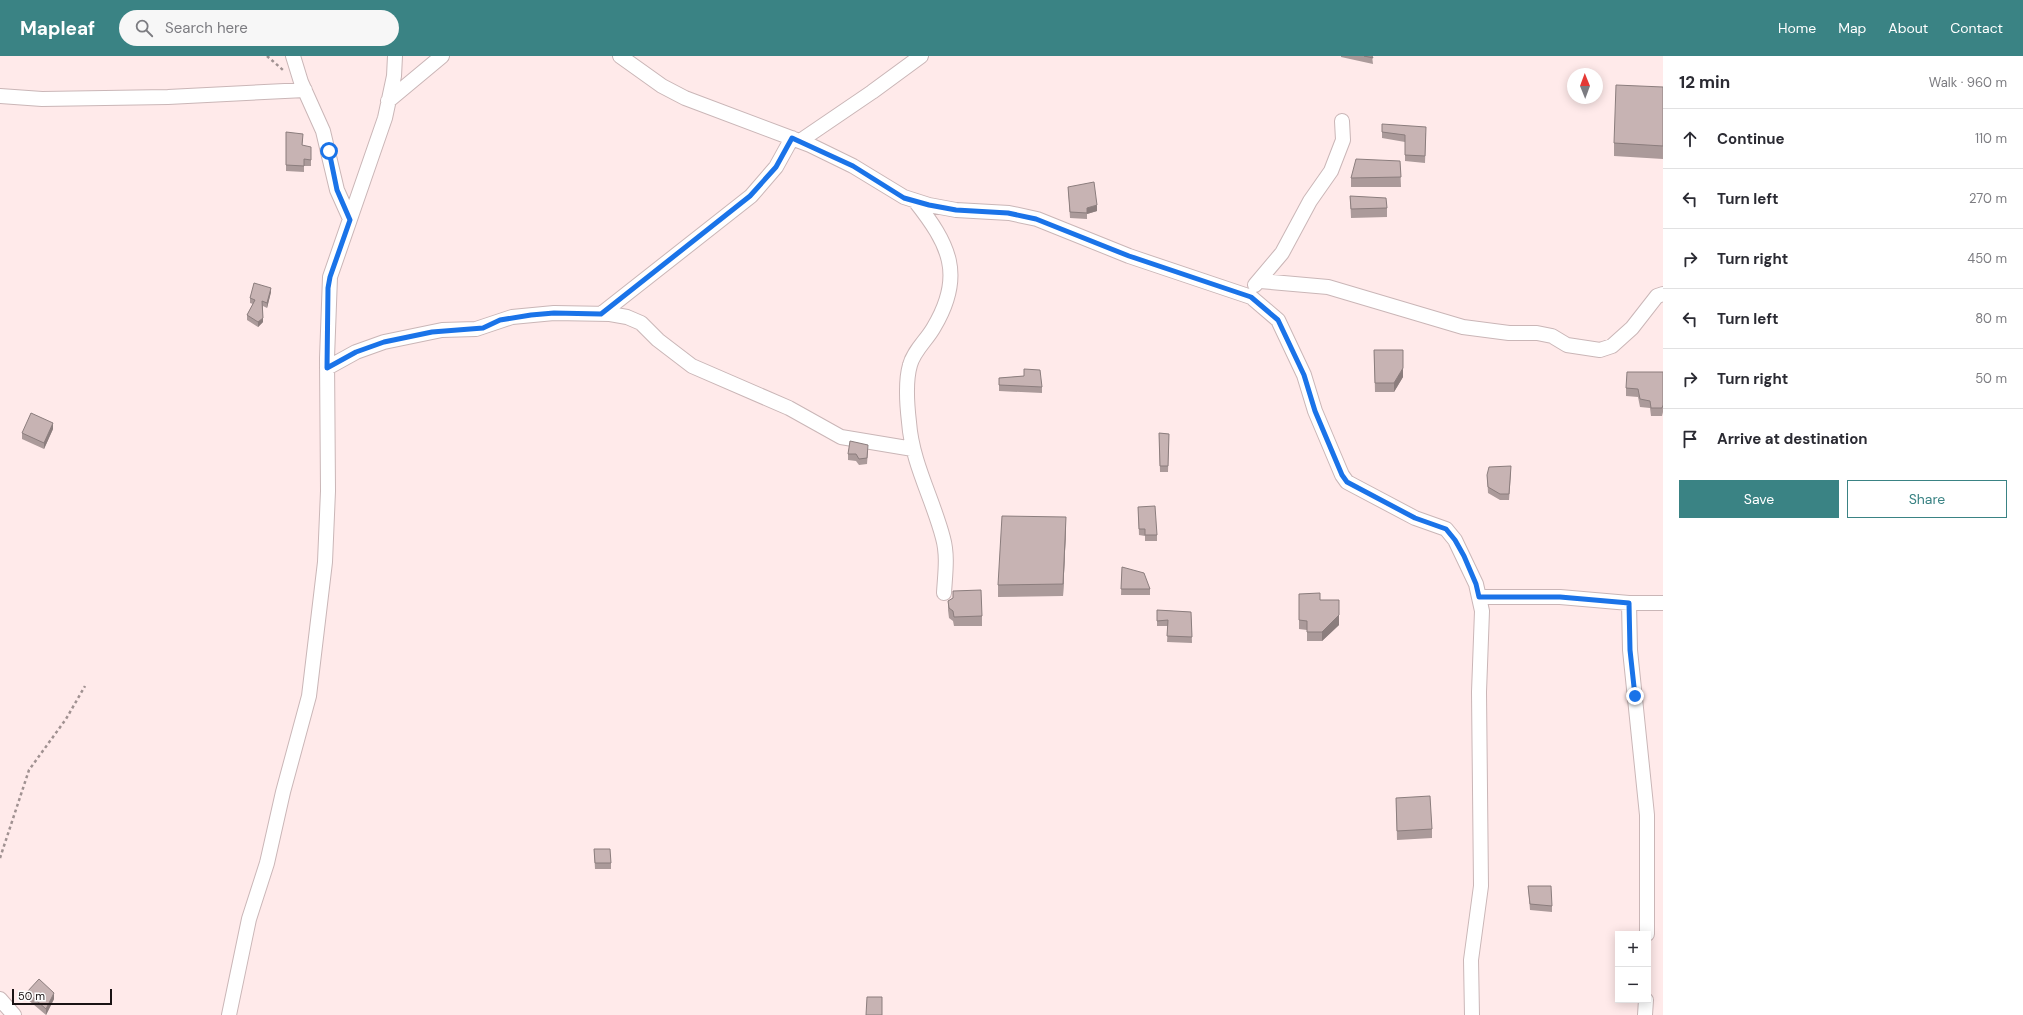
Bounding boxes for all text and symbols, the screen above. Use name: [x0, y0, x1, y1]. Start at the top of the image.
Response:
search box: [119, 10, 399, 46]
text: Mapleaf: [20, 16, 95, 41]
icon: search: [133, 17, 155, 39]
text: Search here: [165, 18, 248, 38]
text: Home: [1778, 19, 1816, 37]
text: Map: [1838, 19, 1866, 37]
text: About: [1888, 19, 1928, 37]
text: Contact: [1950, 19, 2003, 37]
north arrow: [1567, 68, 1603, 104]
text: 12 min: [1679, 71, 1730, 93]
text: Walk · 960 m: [1929, 74, 2007, 91]
icon: ahead: [1679, 128, 1701, 150]
text: Continue: [1717, 129, 1785, 149]
text: 110 m: [1975, 130, 2007, 147]
route start: [320, 142, 338, 160]
icon: left: [1679, 188, 1701, 210]
text: Turn left: [1717, 189, 1778, 209]
text: 270 m: [1969, 190, 2007, 207]
icon: right: [1679, 248, 1701, 270]
text: Turn right: [1717, 249, 1788, 269]
text: 450 m: [1967, 250, 2007, 267]
icon: left: [1679, 308, 1701, 330]
text: Turn left: [1717, 309, 1778, 329]
text: 80 m: [1975, 310, 2007, 327]
icon: right: [1679, 368, 1701, 390]
text: Turn right: [1717, 369, 1788, 389]
text: 50 m: [1975, 370, 2007, 387]
icon: arrive: [1679, 428, 1701, 450]
text: Arrive at destination: [1717, 429, 1868, 449]
button: Save: [1679, 480, 1839, 518]
button: Share: [1847, 480, 2007, 518]
route end: [1626, 687, 1644, 705]
map controls: [1615, 931, 1651, 1003]
button: +: [1615, 931, 1651, 967]
button: −: [1615, 967, 1651, 1003]
scale bar: [12, 987, 112, 1006]
text: 50 m: [18, 989, 45, 1003]

